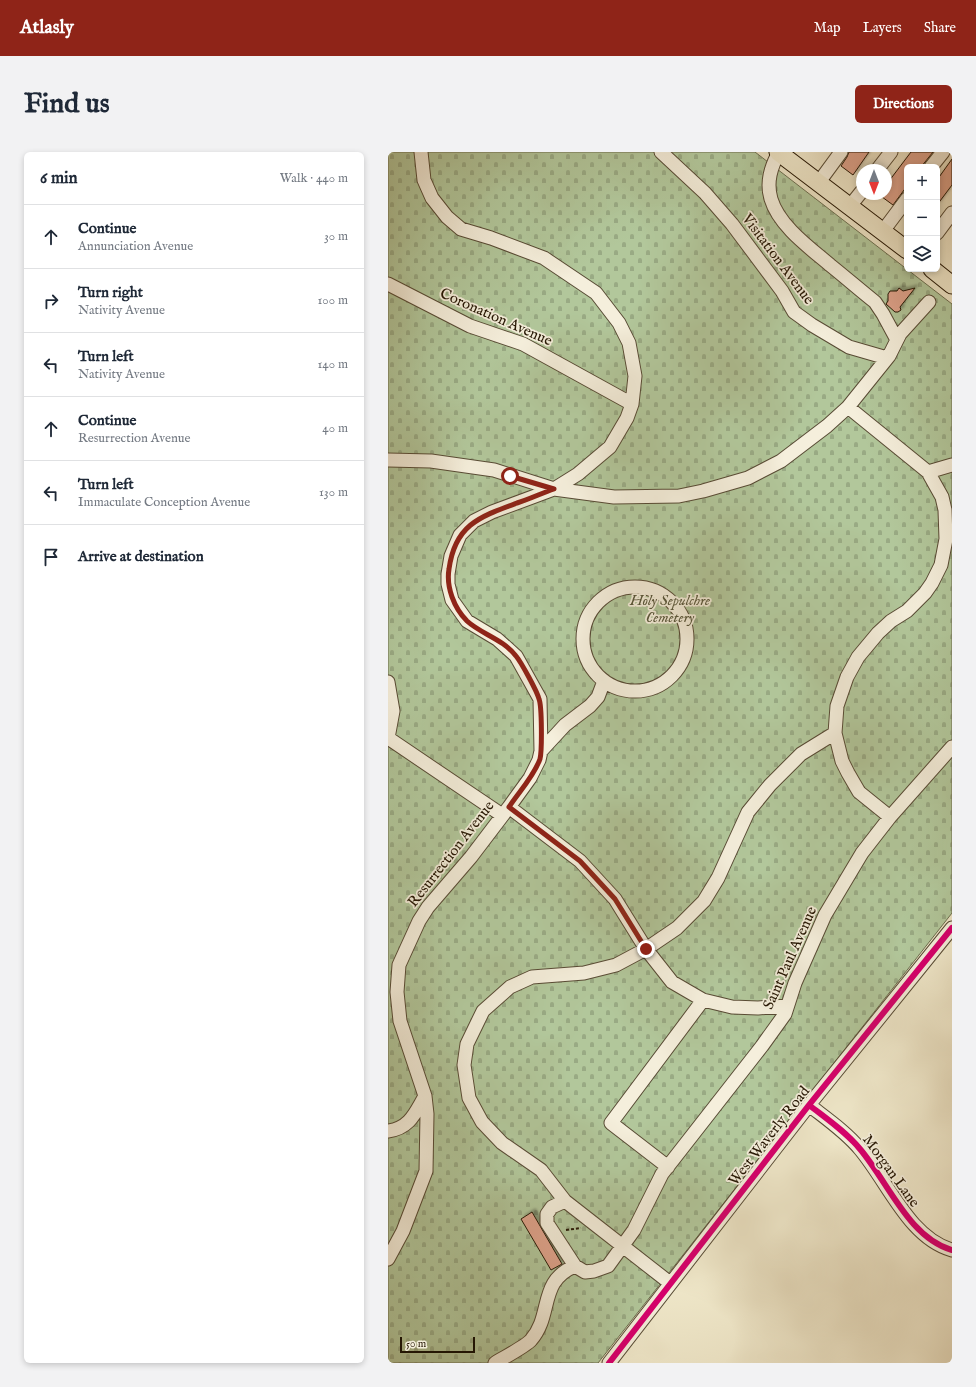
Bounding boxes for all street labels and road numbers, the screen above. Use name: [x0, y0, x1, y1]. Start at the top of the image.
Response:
street label: Visitation Avenue: [737, 209, 818, 308]
street label: Coronation Avenue: [437, 284, 555, 350]
street label: Resurrection Avenue: [404, 797, 499, 911]
street label: Saint Paul Avenue: [759, 904, 821, 1012]
street label: West Waverly Road: [724, 1082, 814, 1190]
street label: Morgan Lane: [858, 1131, 924, 1211]

